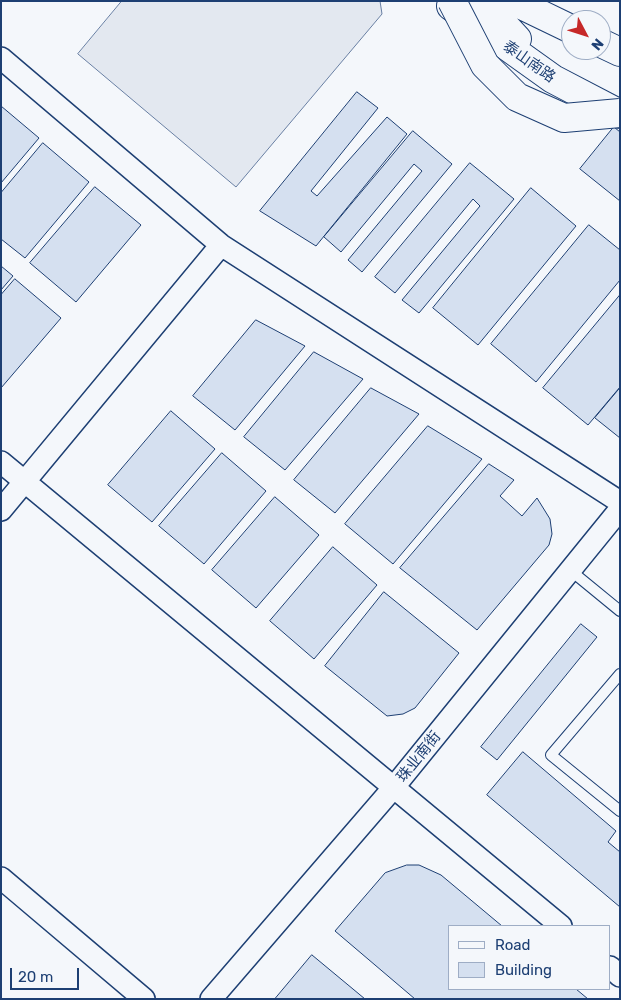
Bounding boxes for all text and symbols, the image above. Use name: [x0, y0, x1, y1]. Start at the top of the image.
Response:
north arrow: [561, 10, 611, 60]
text: N: [587, 35, 607, 54]
street label: 泰山南路: [499, 37, 559, 87]
street label: 珠业南街: [393, 728, 445, 786]
legend: [448, 925, 611, 990]
text: Road: [495, 936, 531, 954]
scale bar: [12, 958, 81, 990]
text: Building: [495, 961, 552, 979]
text: 20 m: [18, 968, 53, 986]

